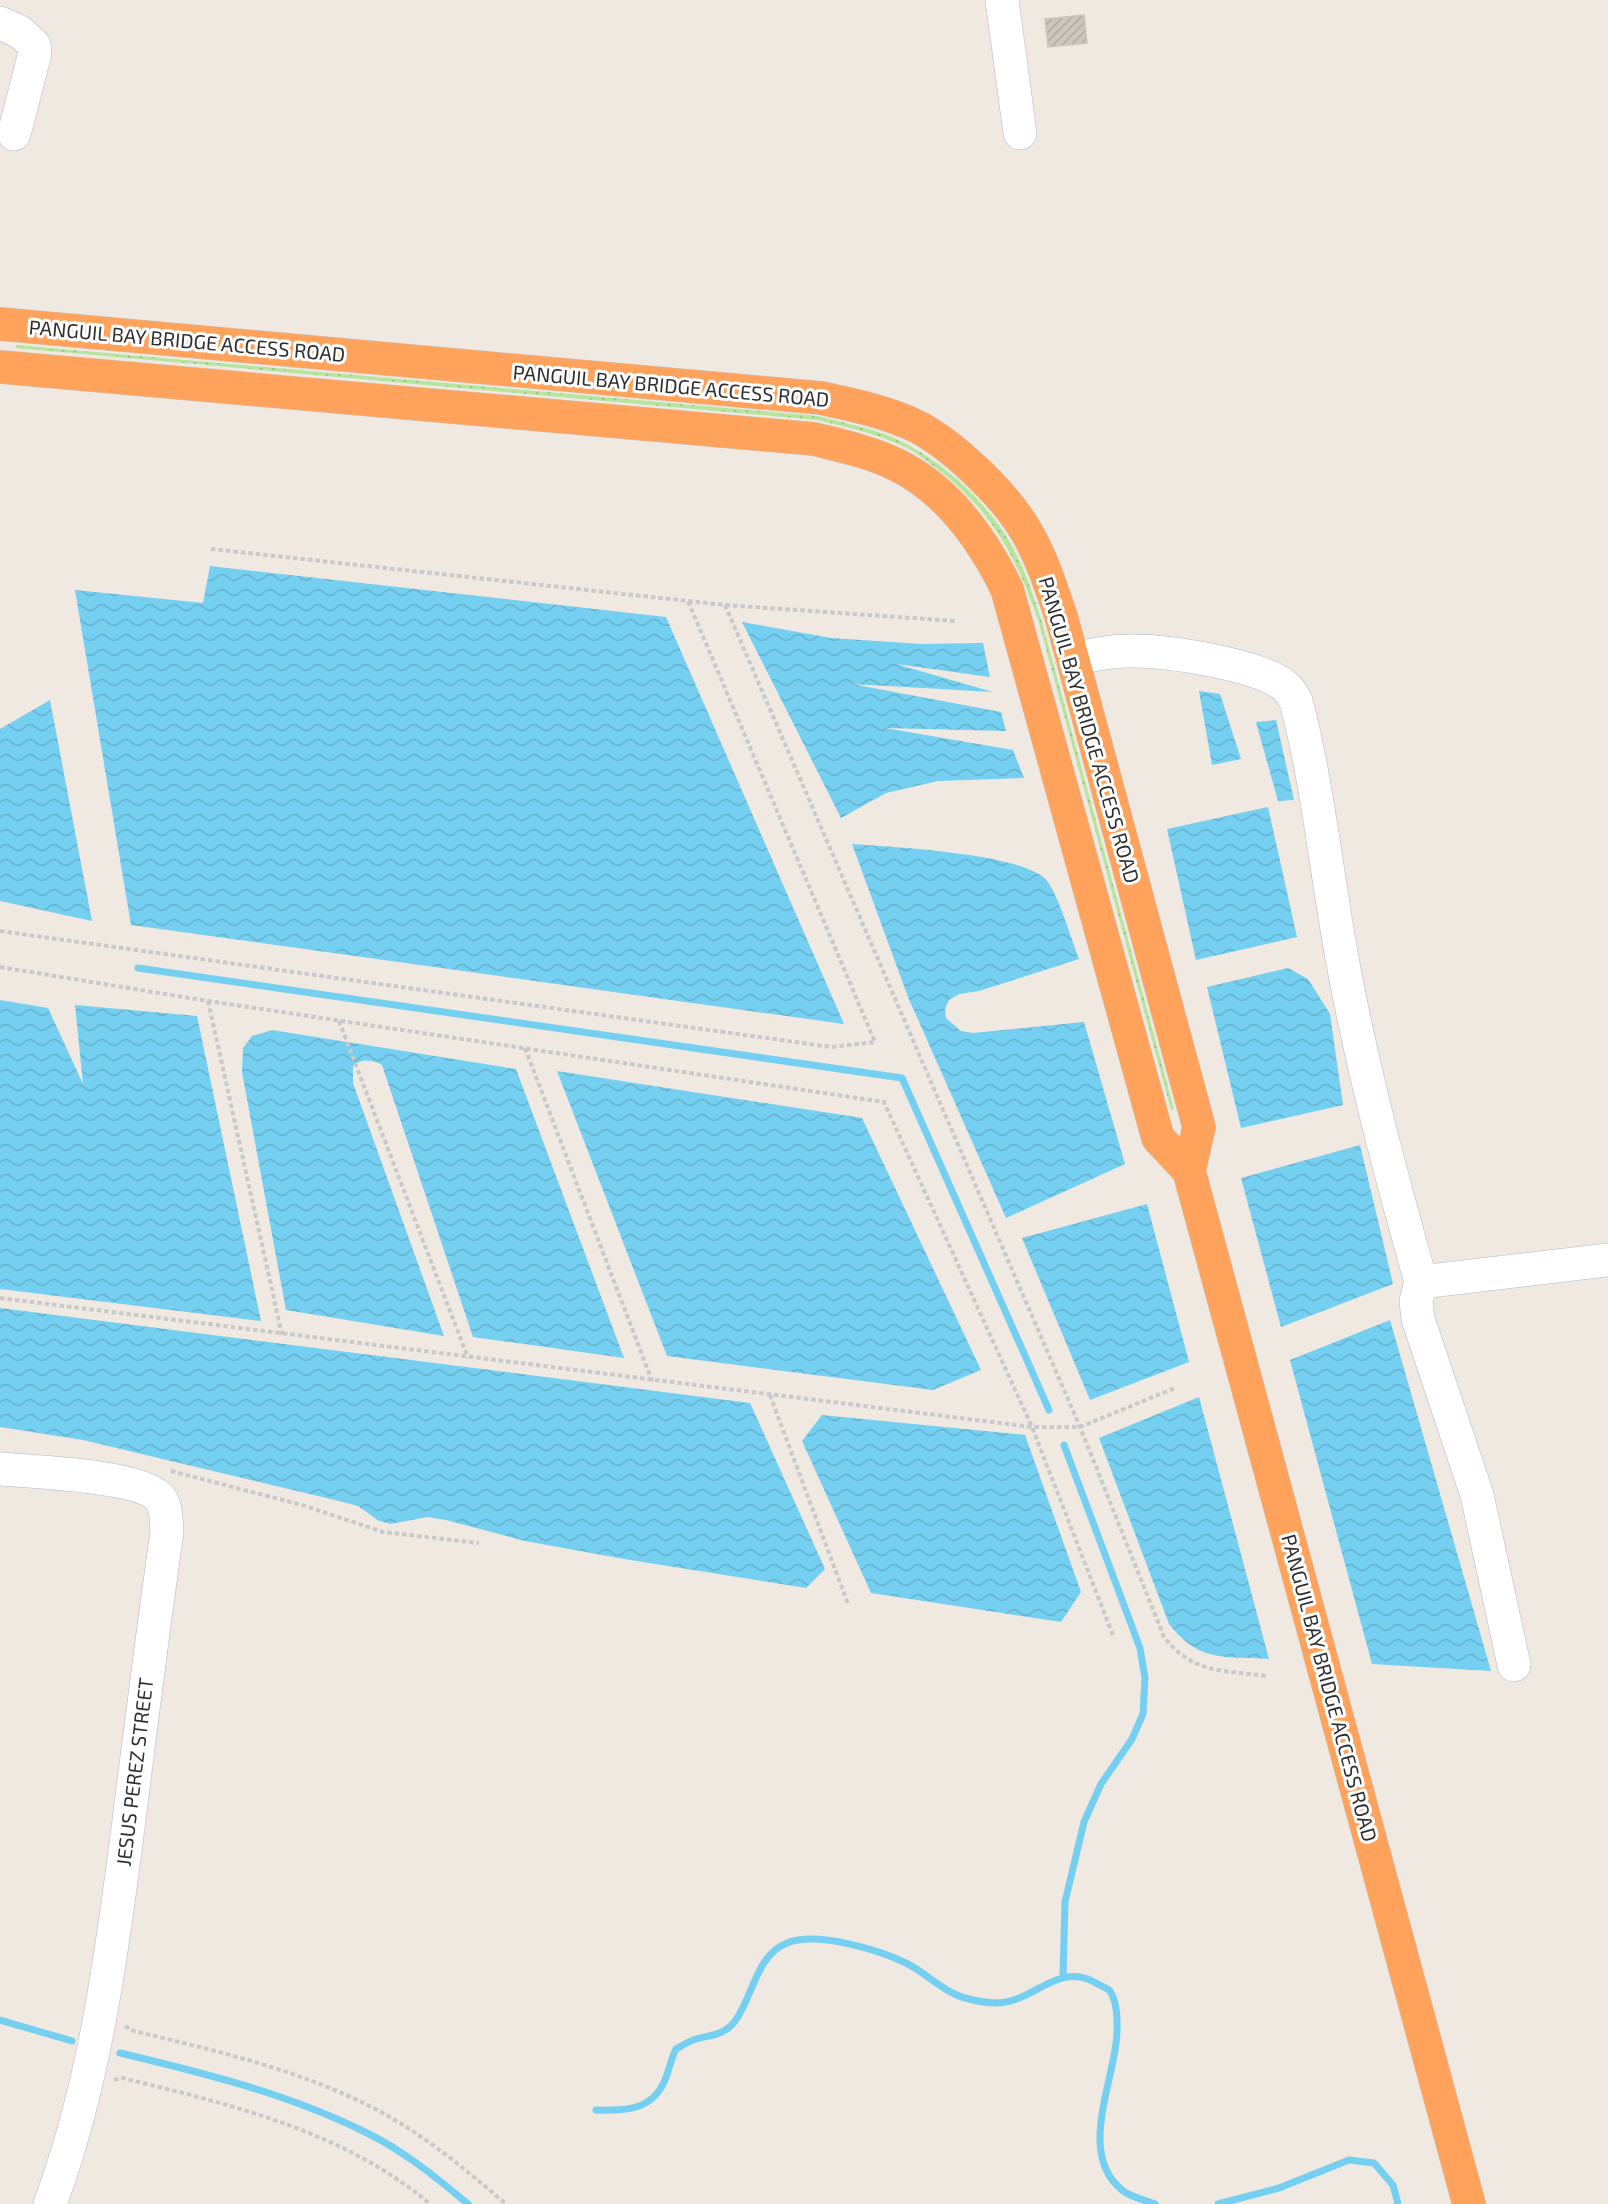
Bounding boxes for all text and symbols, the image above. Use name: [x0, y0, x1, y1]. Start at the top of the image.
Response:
street label: PANGUIL BAY BRIDGE ACCESS ROAD: [28, 314, 346, 366]
street label: PANGUIL BAY BRIDGE ACCESS ROAD: [512, 359, 830, 411]
street label: PANGUIL BAY BRIDGE ACCESS ROAD: [1035, 574, 1145, 886]
street label: PANGUIL BAY BRIDGE ACCESS ROAD: [1277, 1531, 1383, 1844]
street label: JESUS PEREZ STREET: [111, 1676, 158, 1868]

